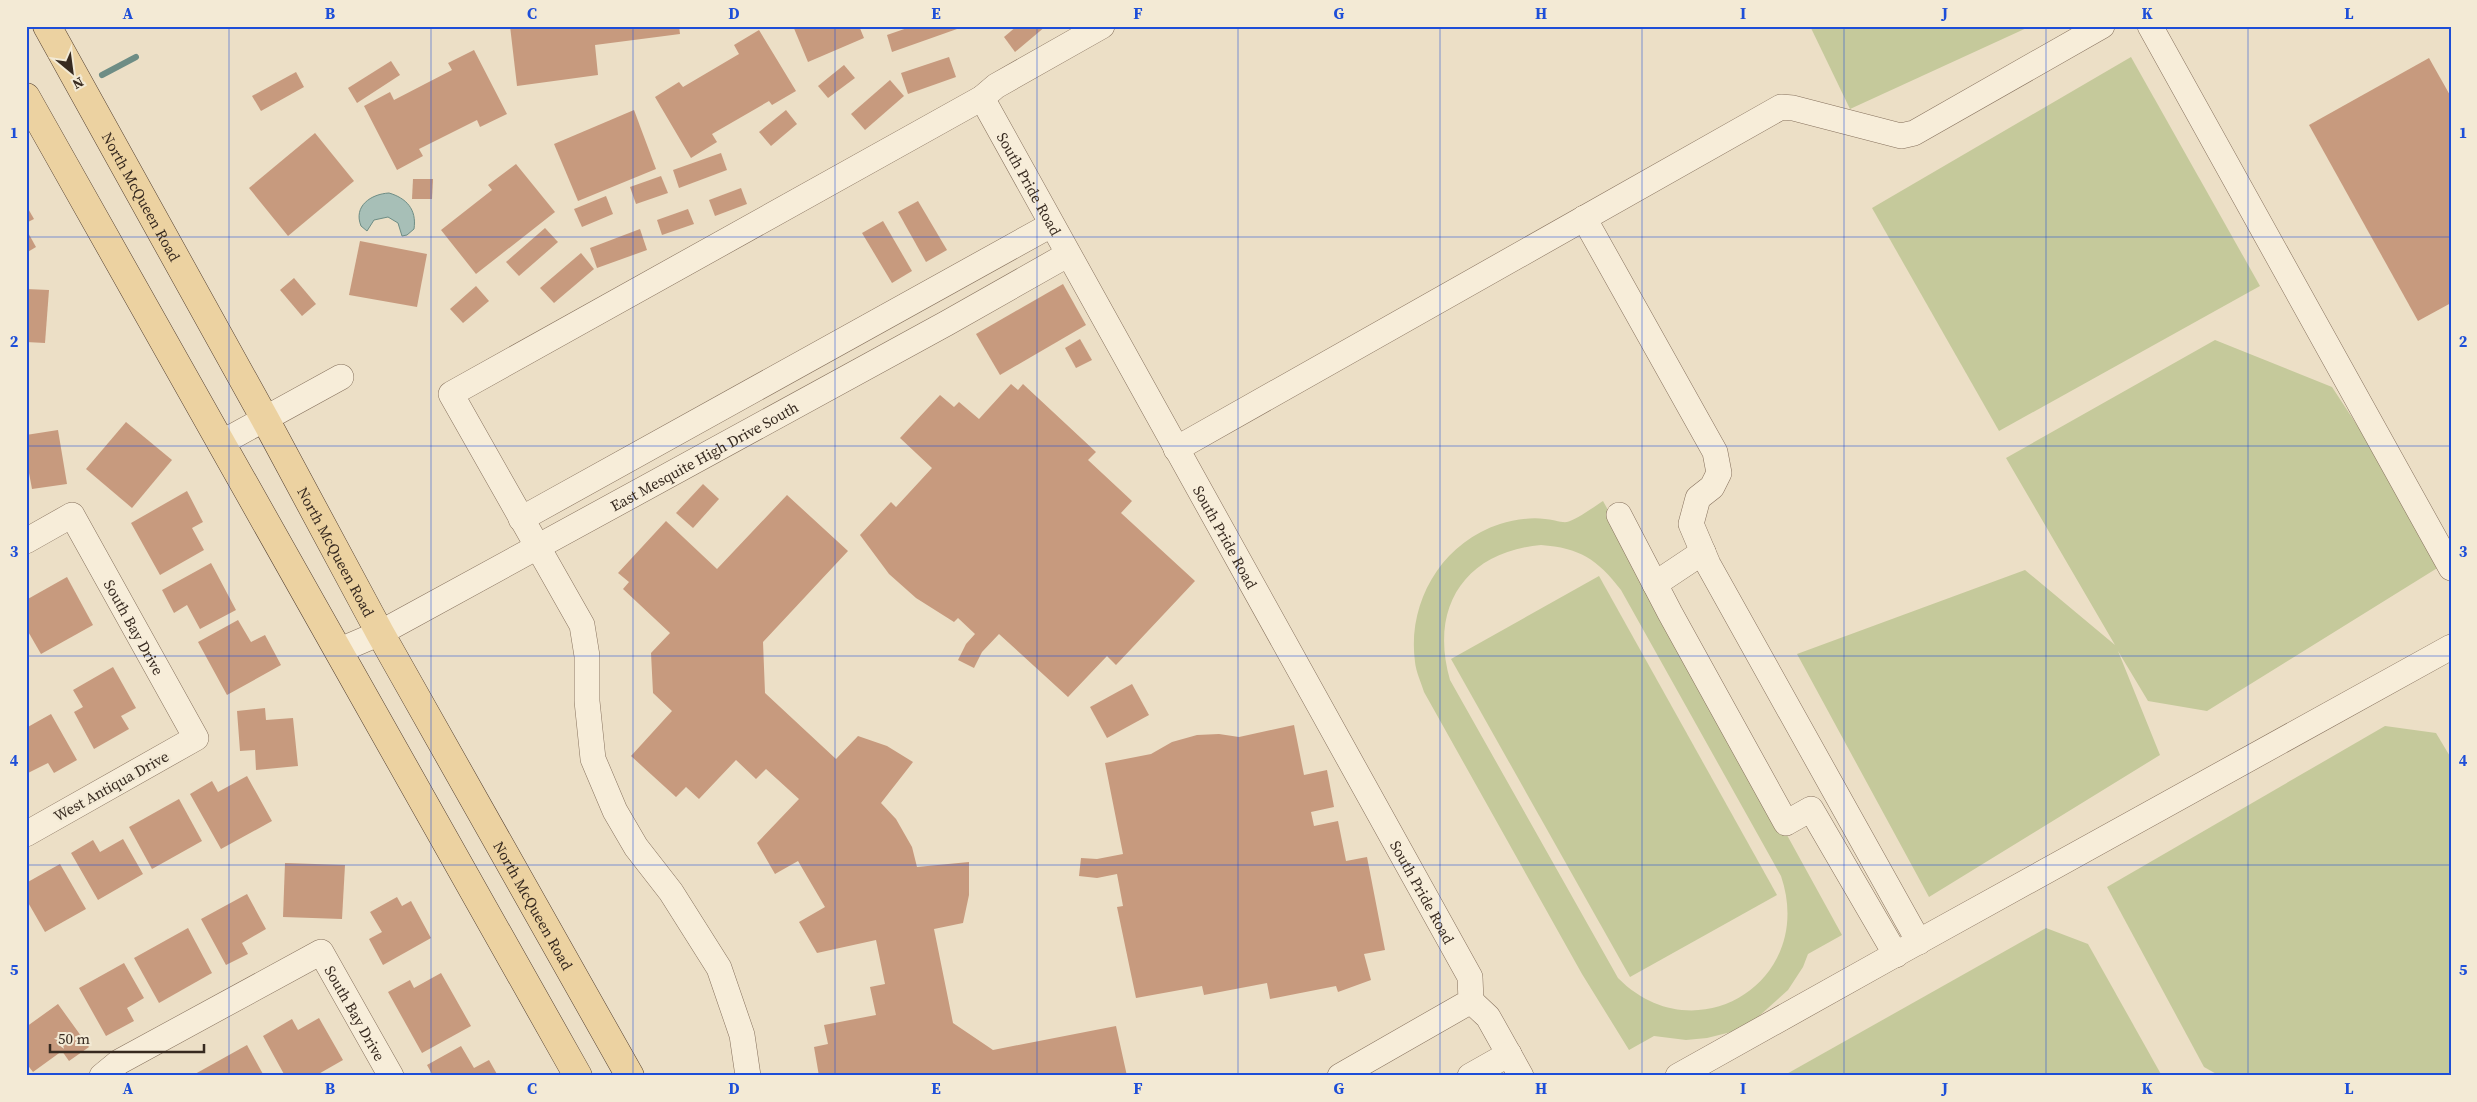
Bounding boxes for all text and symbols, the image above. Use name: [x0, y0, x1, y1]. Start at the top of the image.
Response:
text: A: [123, 2, 134, 24]
text: B: [325, 2, 336, 24]
text: C: [527, 2, 537, 24]
text: D: [728, 2, 740, 24]
text: E: [931, 2, 941, 24]
text: F: [1133, 2, 1143, 24]
text: G: [1334, 2, 1345, 24]
text: H: [1535, 2, 1547, 24]
text: I: [1740, 2, 1746, 24]
text: J: [1941, 2, 1948, 24]
text: K: [2141, 2, 2153, 24]
text: L: [2344, 2, 2354, 24]
north arrow: [48, 48, 98, 98]
text: N: [69, 72, 88, 95]
text: 1: [10, 121, 18, 143]
text: 1: [2459, 121, 2467, 143]
street label: North McQueen Road: [97, 128, 186, 265]
street label: South Pride Road: [992, 128, 1067, 240]
text: 2: [10, 330, 19, 352]
text: 2: [2459, 330, 2468, 352]
street label: East Mesquite High Drive South: [606, 396, 802, 516]
street label: South Pride Road: [1189, 481, 1263, 593]
street label: North McQueen Road: [293, 483, 380, 621]
text: 3: [10, 540, 19, 562]
text: 3: [2459, 540, 2468, 562]
street label: South Bay Drive: [99, 575, 169, 679]
street label: West Antiqua Drive: [50, 745, 173, 826]
text: 4: [10, 749, 19, 771]
text: 4: [2459, 749, 2468, 771]
street label: South Pride Road: [1386, 836, 1460, 948]
street label: North McQueen Road: [489, 837, 579, 974]
text: 5: [10, 958, 19, 980]
text: 5: [2459, 958, 2468, 980]
street label: South Bay Drive: [320, 961, 391, 1065]
scale bar: [50, 1022, 204, 1054]
text: 50 m: [58, 1028, 90, 1049]
text: A: [123, 1077, 134, 1099]
text: B: [325, 1077, 336, 1099]
text: C: [527, 1077, 537, 1099]
text: D: [728, 1077, 740, 1099]
text: E: [931, 1077, 941, 1099]
text: F: [1133, 1077, 1143, 1099]
text: G: [1334, 1077, 1345, 1099]
text: H: [1535, 1077, 1547, 1099]
text: I: [1740, 1077, 1746, 1099]
text: J: [1941, 1077, 1948, 1099]
text: K: [2141, 1077, 2153, 1099]
text: L: [2344, 1077, 2354, 1099]

